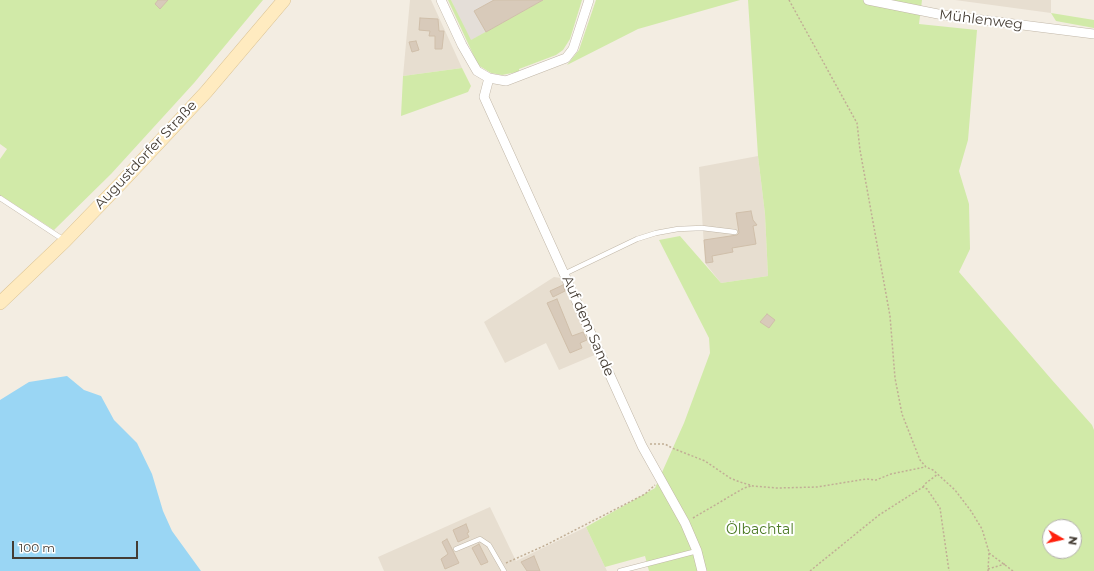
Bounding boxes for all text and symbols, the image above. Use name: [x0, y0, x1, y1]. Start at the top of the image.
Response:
street label: Mühlenweg: [938, 7, 1024, 33]
street label: Augustdorfer Straße: [91, 97, 201, 213]
street label: Auf dem Sande: [558, 273, 618, 379]
north arrow: [1042, 519, 1082, 559]
park label: Ölbachtal: [726, 522, 794, 538]
scale bar: [14, 533, 140, 559]
text: N: [1065, 535, 1080, 546]
text: 100 m: [19, 540, 55, 555]

